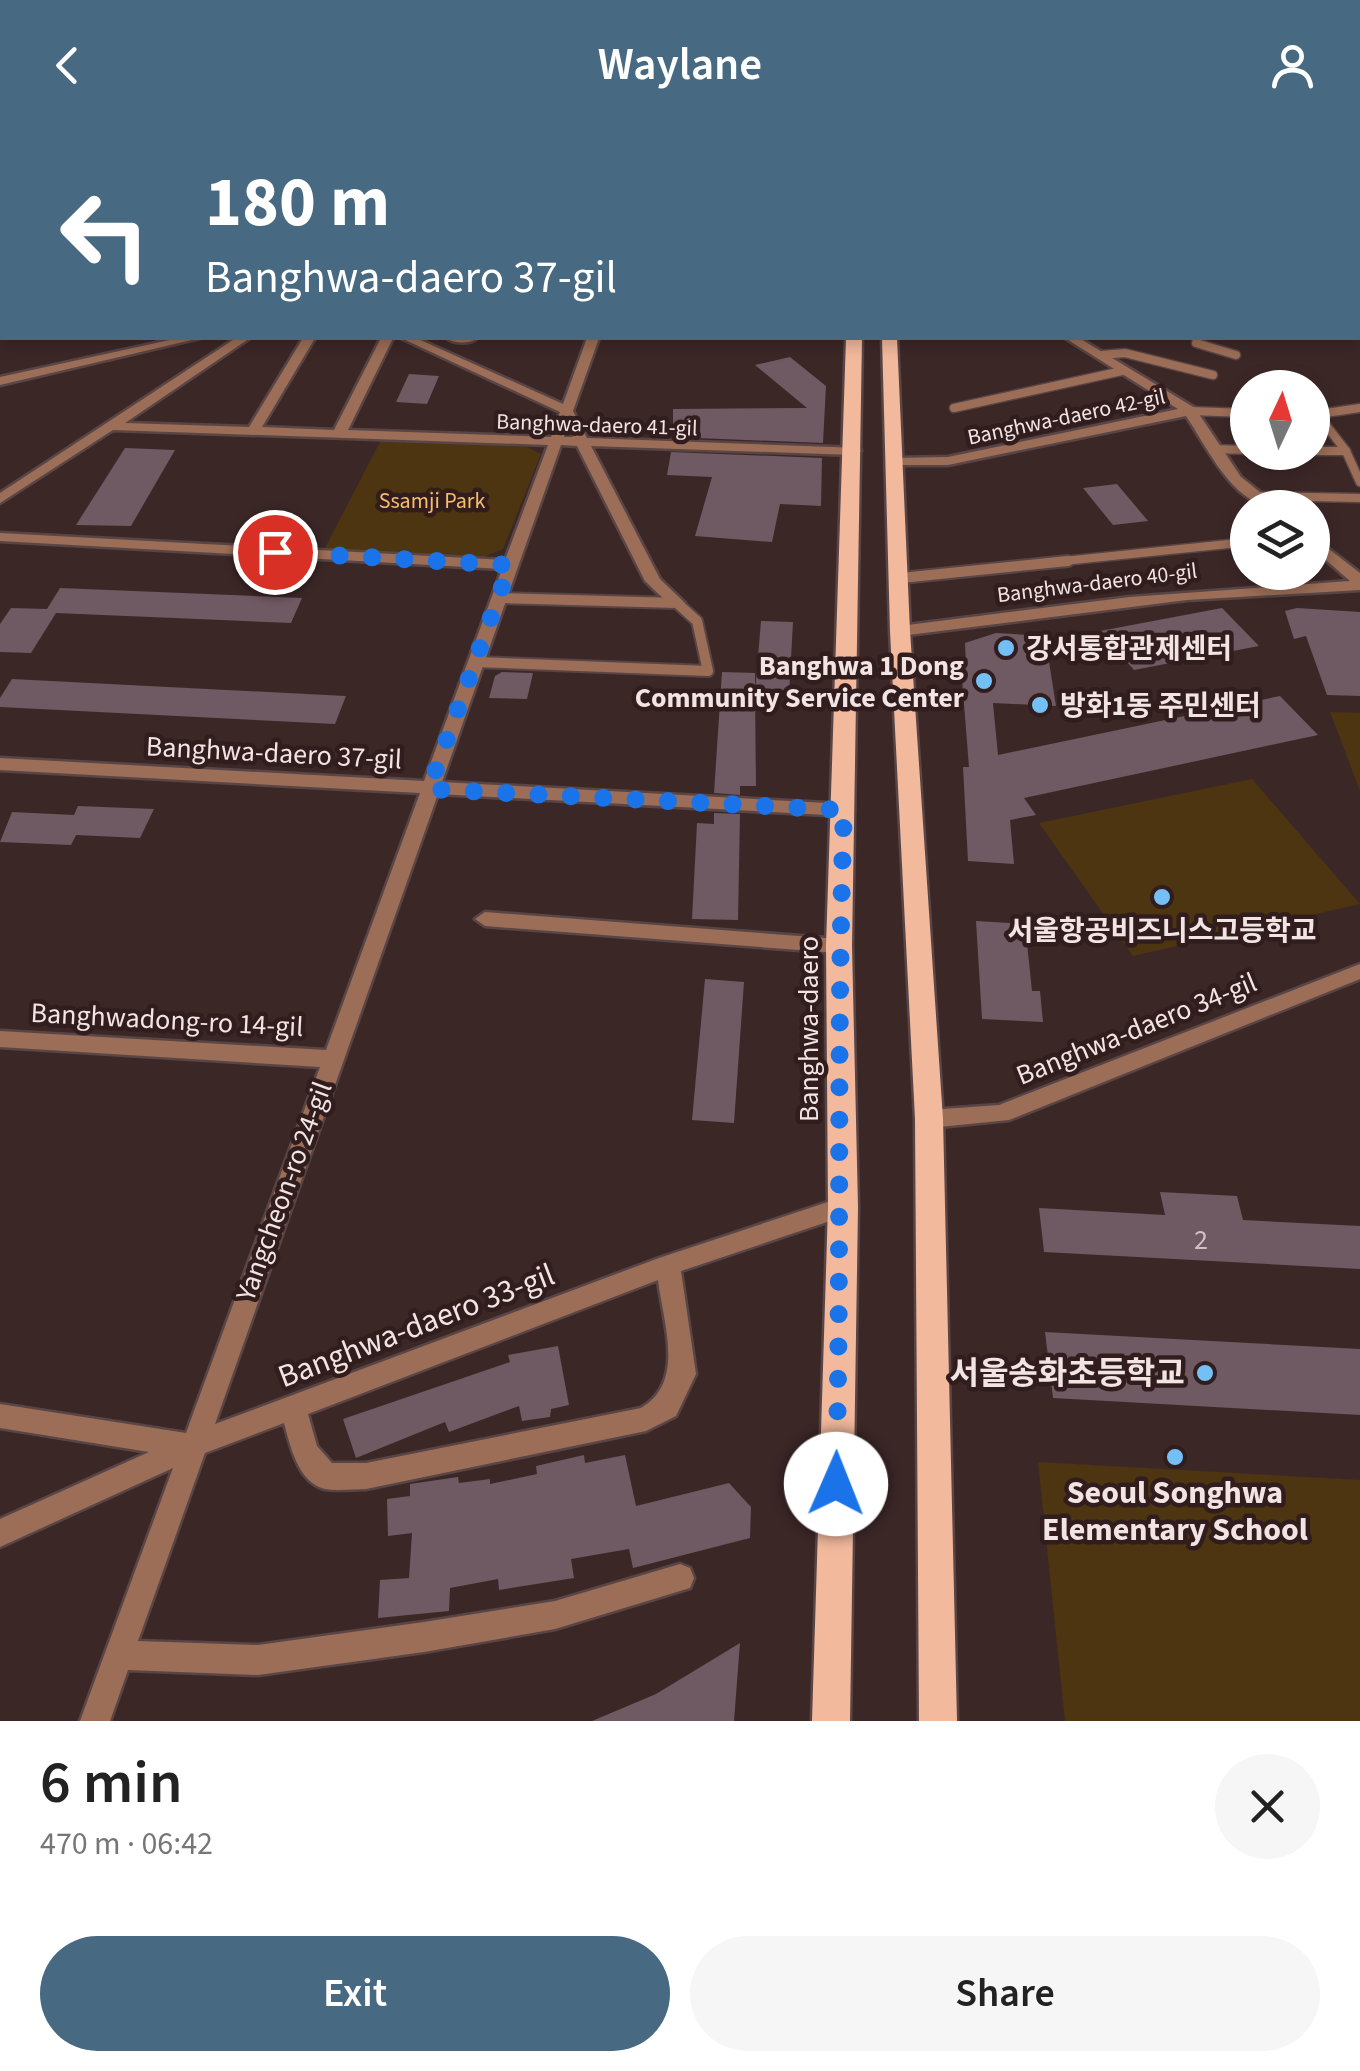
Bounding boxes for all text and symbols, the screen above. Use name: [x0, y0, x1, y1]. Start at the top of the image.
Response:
text: Waylane: [598, 33, 762, 97]
icon: back: [40, 38, 95, 93]
icon: person: [1265, 38, 1320, 93]
text: 180 m: [205, 153, 390, 253]
icon: left: [40, 170, 170, 300]
text: Banghwa-daero 37-gil: [205, 246, 617, 310]
north arrow: [1230, 370, 1330, 470]
map controls: [1230, 370, 1330, 590]
street label: Banghwa-daero 42-gil: [964, 380, 1168, 454]
street label: Banghwa-daero 41-gil: [496, 405, 698, 445]
park label: Ssamji Park: [379, 485, 485, 517]
button: layers: [1230, 490, 1330, 590]
pin: [233, 510, 318, 595]
icon: arrive: [248, 525, 303, 580]
street label: Banghwa-daero 40-gil: [995, 555, 1199, 611]
place label: 강서통합관제센터: [1026, 629, 1232, 669]
marker: 강서통합관제센터: [995, 637, 1017, 659]
place label: Banghwa 1 Dong Community Service Center: [635, 646, 965, 718]
marker: Banghwa 1 Dong Community Service Center: [973, 670, 995, 692]
place label: 방화1동 주민센터: [1060, 686, 1261, 726]
marker: 방화1동 주민센터: [1029, 694, 1051, 716]
street label: Banghwa-daero 37-gil: [145, 726, 403, 780]
marker: 서울항공비즈니스고등학교: [1151, 886, 1173, 908]
place label: 서울항공비즈니스고등학교: [1007, 911, 1317, 951]
street label: Banghwa-daero: [789, 936, 829, 1122]
street label: Banghwa-daero 34-gil: [1010, 962, 1263, 1095]
street label: Banghwadong-ro 14-gil: [30, 993, 304, 1047]
street label: Yangcheon-ro 24-gil: [225, 1076, 342, 1307]
house number: 2: [1194, 1220, 1208, 1260]
street label: Banghwa-daero 33-gil: [271, 1252, 561, 1400]
place label: 서울송화초등학교: [949, 1351, 1185, 1397]
marker: 서울송화초등학교: [1194, 1362, 1216, 1384]
position arrow: [784, 1432, 888, 1536]
marker: Seoul Songhwa Elementary School: [1164, 1446, 1186, 1468]
place label: Seoul Songhwa Elementary School: [1042, 1470, 1308, 1553]
text: 6 min: [40, 1741, 183, 1826]
button: close: [1215, 1754, 1320, 1859]
text: 470 m · 06:42: [40, 1821, 213, 1867]
button: Exit: [40, 1936, 670, 2051]
button: Share: [690, 1936, 1320, 2051]

